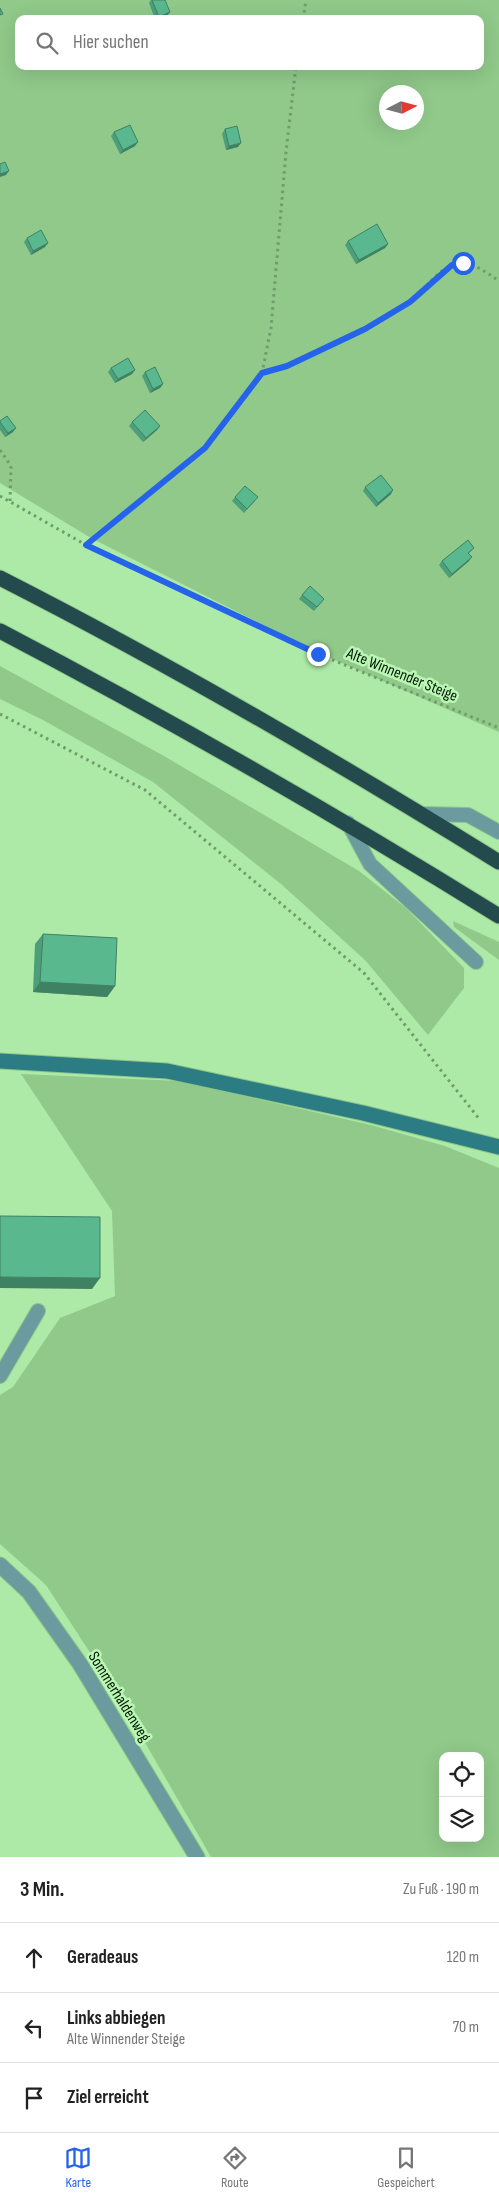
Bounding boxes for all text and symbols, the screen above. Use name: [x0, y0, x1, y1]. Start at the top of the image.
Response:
search box: [15, 15, 484, 70]
icon: search: [33, 29, 61, 57]
text: Hier suchen: [73, 31, 149, 54]
north arrow: [379, 85, 424, 130]
route start: [452, 252, 475, 275]
route end: [307, 643, 330, 666]
street label: Alte Winnender Steige: [343, 644, 460, 706]
street label: Sommerhaldenweg: [84, 1648, 154, 1746]
map controls: [439, 1752, 484, 1842]
button: locate: [439, 1752, 484, 1797]
button: layers: [439, 1797, 484, 1842]
text: 3 Min.: [20, 1877, 64, 1902]
text: Zu Fuß · 190 m: [403, 1880, 479, 1899]
icon: ahead: [20, 1944, 48, 1972]
text: Geradeaus: [67, 1946, 138, 1969]
text: 120 m: [447, 1948, 479, 1967]
text: Links abbiegen: [67, 2007, 165, 2030]
icon: left: [20, 2014, 48, 2042]
text: 70 m: [453, 2018, 479, 2037]
text: Alte Winnender Steige: [67, 2030, 185, 2049]
icon: arrive: [20, 2084, 48, 2112]
text: Ziel erreicht: [67, 2086, 149, 2109]
tab: Karte: [64, 2144, 92, 2191]
tab: Route: [221, 2144, 249, 2191]
tab: Gespeichert: [377, 2144, 435, 2191]

